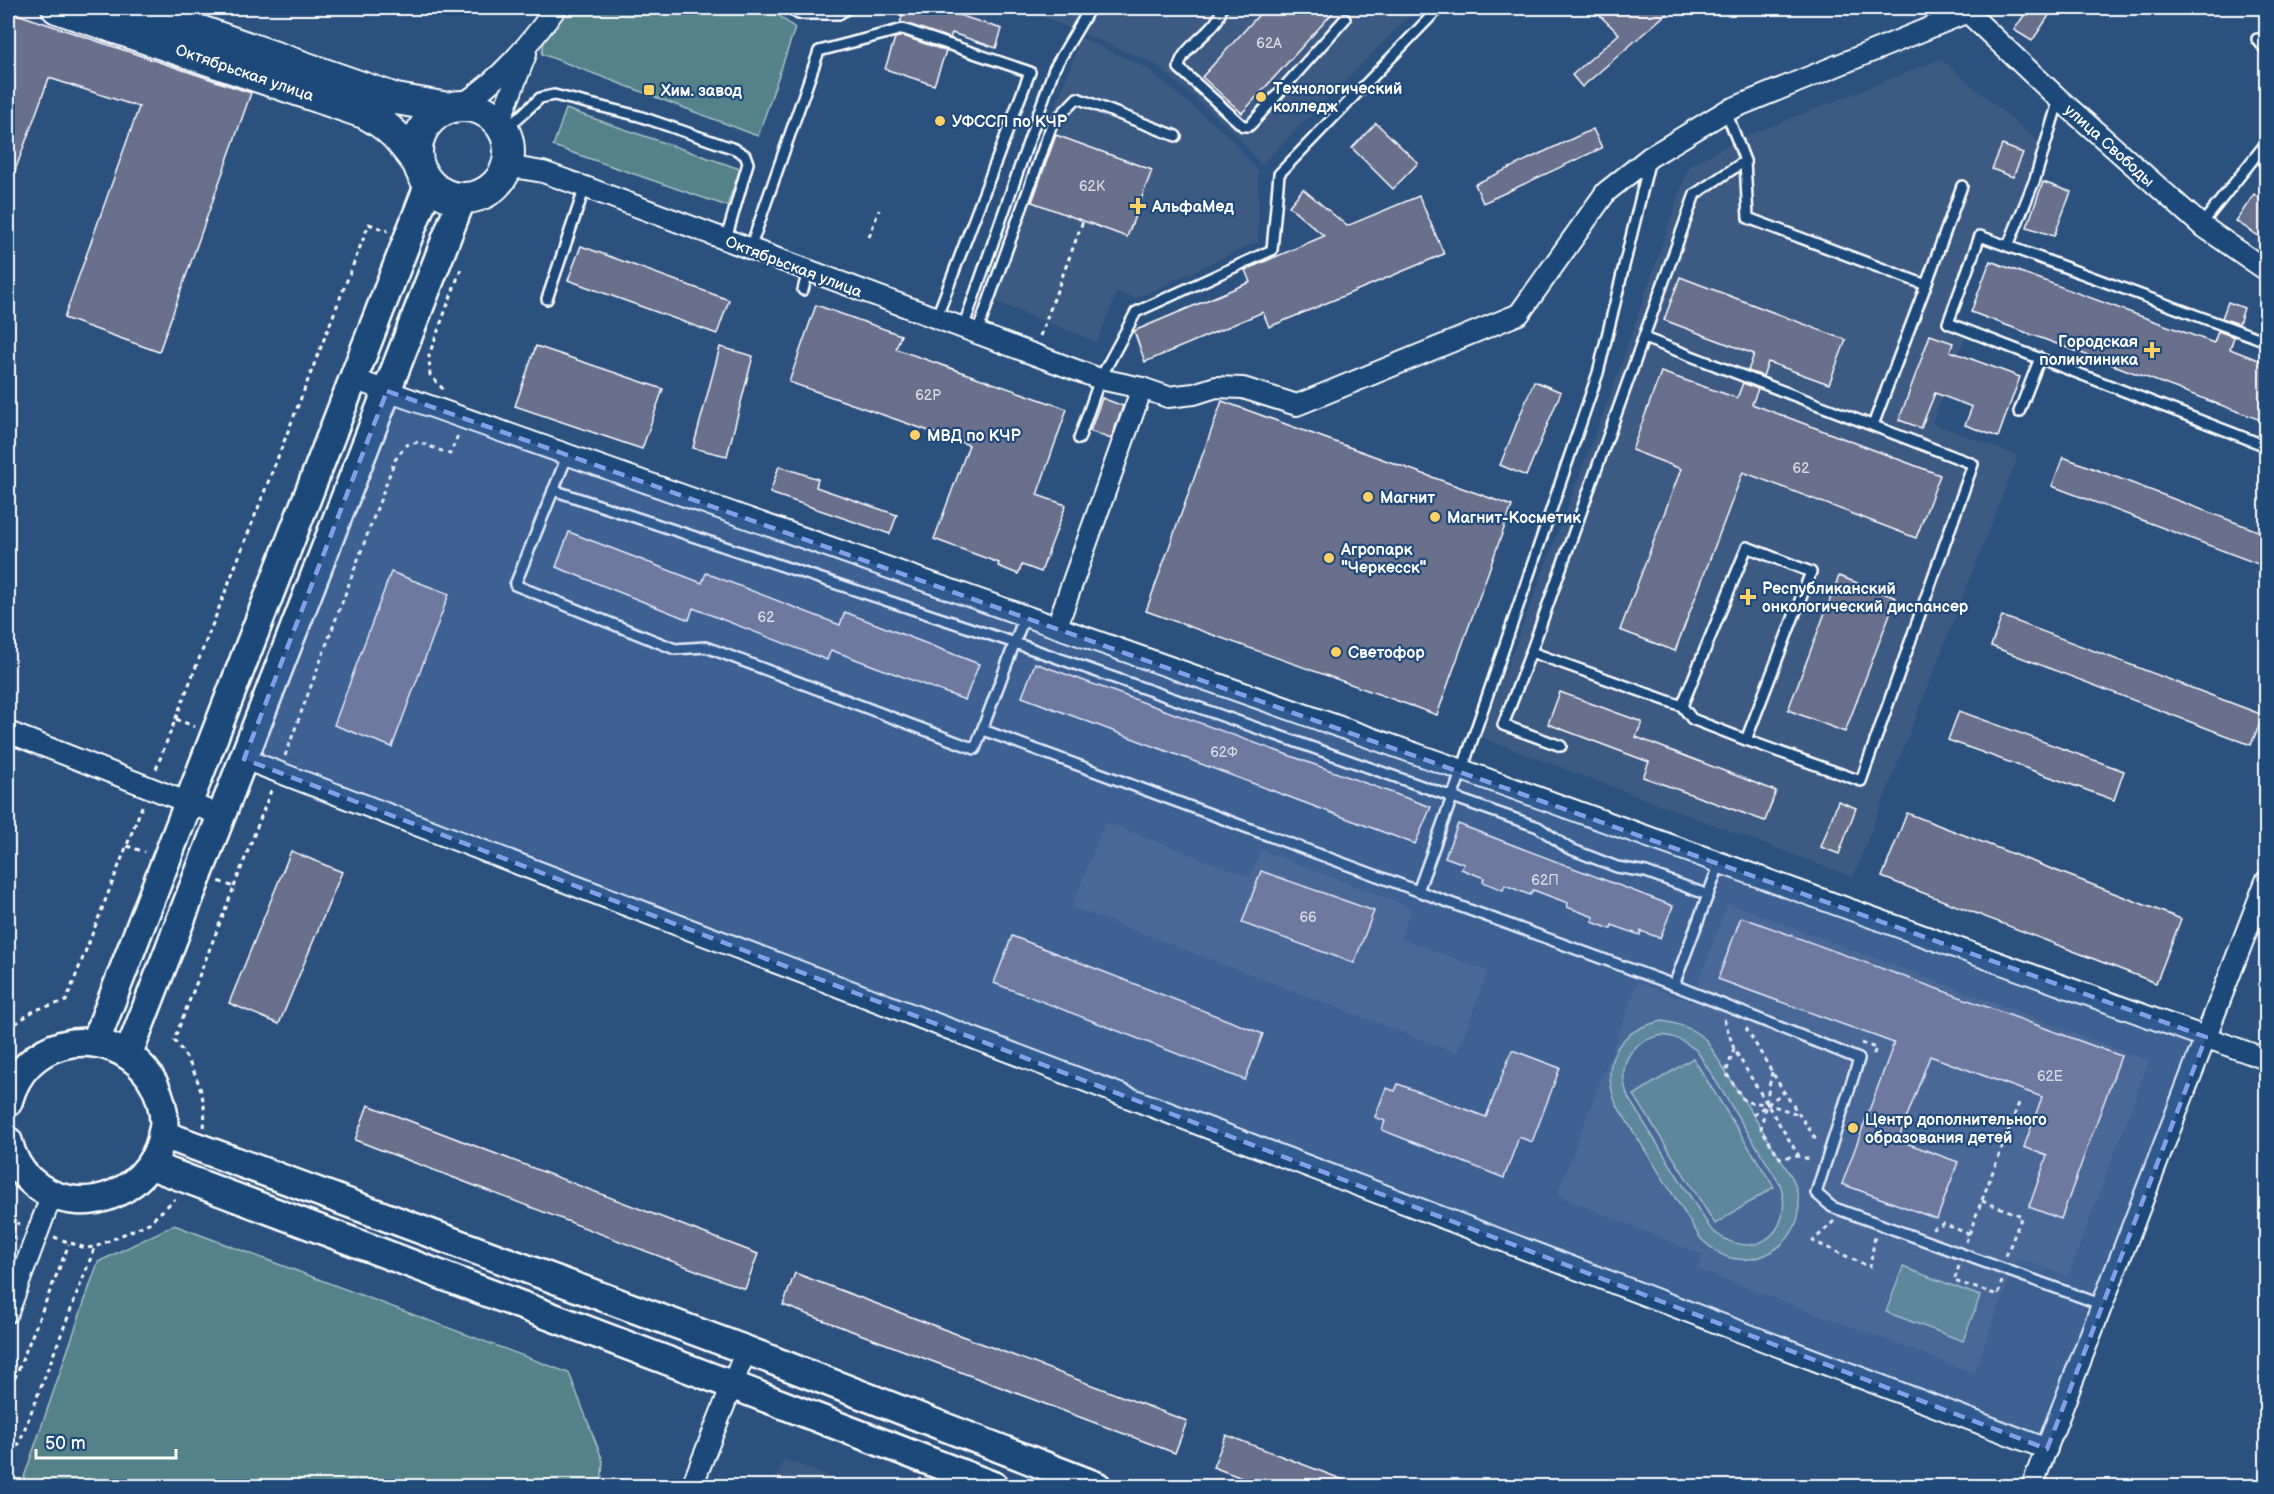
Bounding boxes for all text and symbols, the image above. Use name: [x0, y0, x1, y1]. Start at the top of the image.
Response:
house number: 62А: [1256, 35, 1282, 52]
street label: Октябрьская улица: [173, 41, 317, 106]
place label: Технологический колледж: [1273, 80, 1402, 117]
place label: Хим. завод: [660, 82, 742, 101]
marker: Хим. завод: [642, 83, 656, 97]
marker: Технологический колледж: [1254, 90, 1268, 104]
street label: улица Свободы: [2060, 101, 2158, 191]
place label: УФССП по КЧР: [952, 113, 1068, 132]
marker: УФССП по КЧР: [933, 114, 947, 128]
house number: 62К: [1079, 178, 1106, 195]
marker: АльфаМед: [1129, 197, 1147, 215]
place label: АльфаМед: [1151, 198, 1234, 217]
street label: Октябрьская улица: [722, 233, 865, 302]
place label: Городская поликлиника: [2039, 333, 2139, 370]
marker: Городская поликлиника: [2143, 341, 2161, 359]
house number: 62Р: [915, 387, 941, 404]
place label: МВД по КЧР: [927, 427, 1021, 446]
marker: МВД по КЧР: [908, 428, 922, 442]
house number: 62: [1793, 460, 1810, 477]
place label: Магнит: [1380, 489, 1435, 508]
marker: Магнит: [1361, 490, 1375, 504]
place label: Магнит-Косметик: [1447, 509, 1581, 528]
marker: Магнит-Косметик: [1428, 510, 1442, 524]
place label: Агропарк "Черкесск": [1340, 541, 1427, 578]
marker: Агропарк "Черкесск": [1322, 551, 1336, 565]
place label: Республиканский онкологический диспансер: [1762, 580, 1969, 617]
marker: Республиканский онкологический диспансер: [1739, 588, 1757, 606]
house number: 62: [758, 609, 775, 626]
place label: Светофор: [1348, 644, 1425, 663]
marker: Светофор: [1329, 645, 1343, 659]
house number: 62Ф: [1210, 744, 1238, 761]
house number: 62П: [1531, 872, 1559, 889]
house number: 66: [1299, 909, 1317, 926]
house number: 62Е: [2037, 1068, 2063, 1085]
place label: Центр дополнительного образования детей: [1865, 1111, 2047, 1148]
marker: Центр дополнительного образования детей: [1846, 1121, 1860, 1135]
scale bar: [36, 1422, 176, 1460]
text: 50 m: [45, 1433, 86, 1454]

